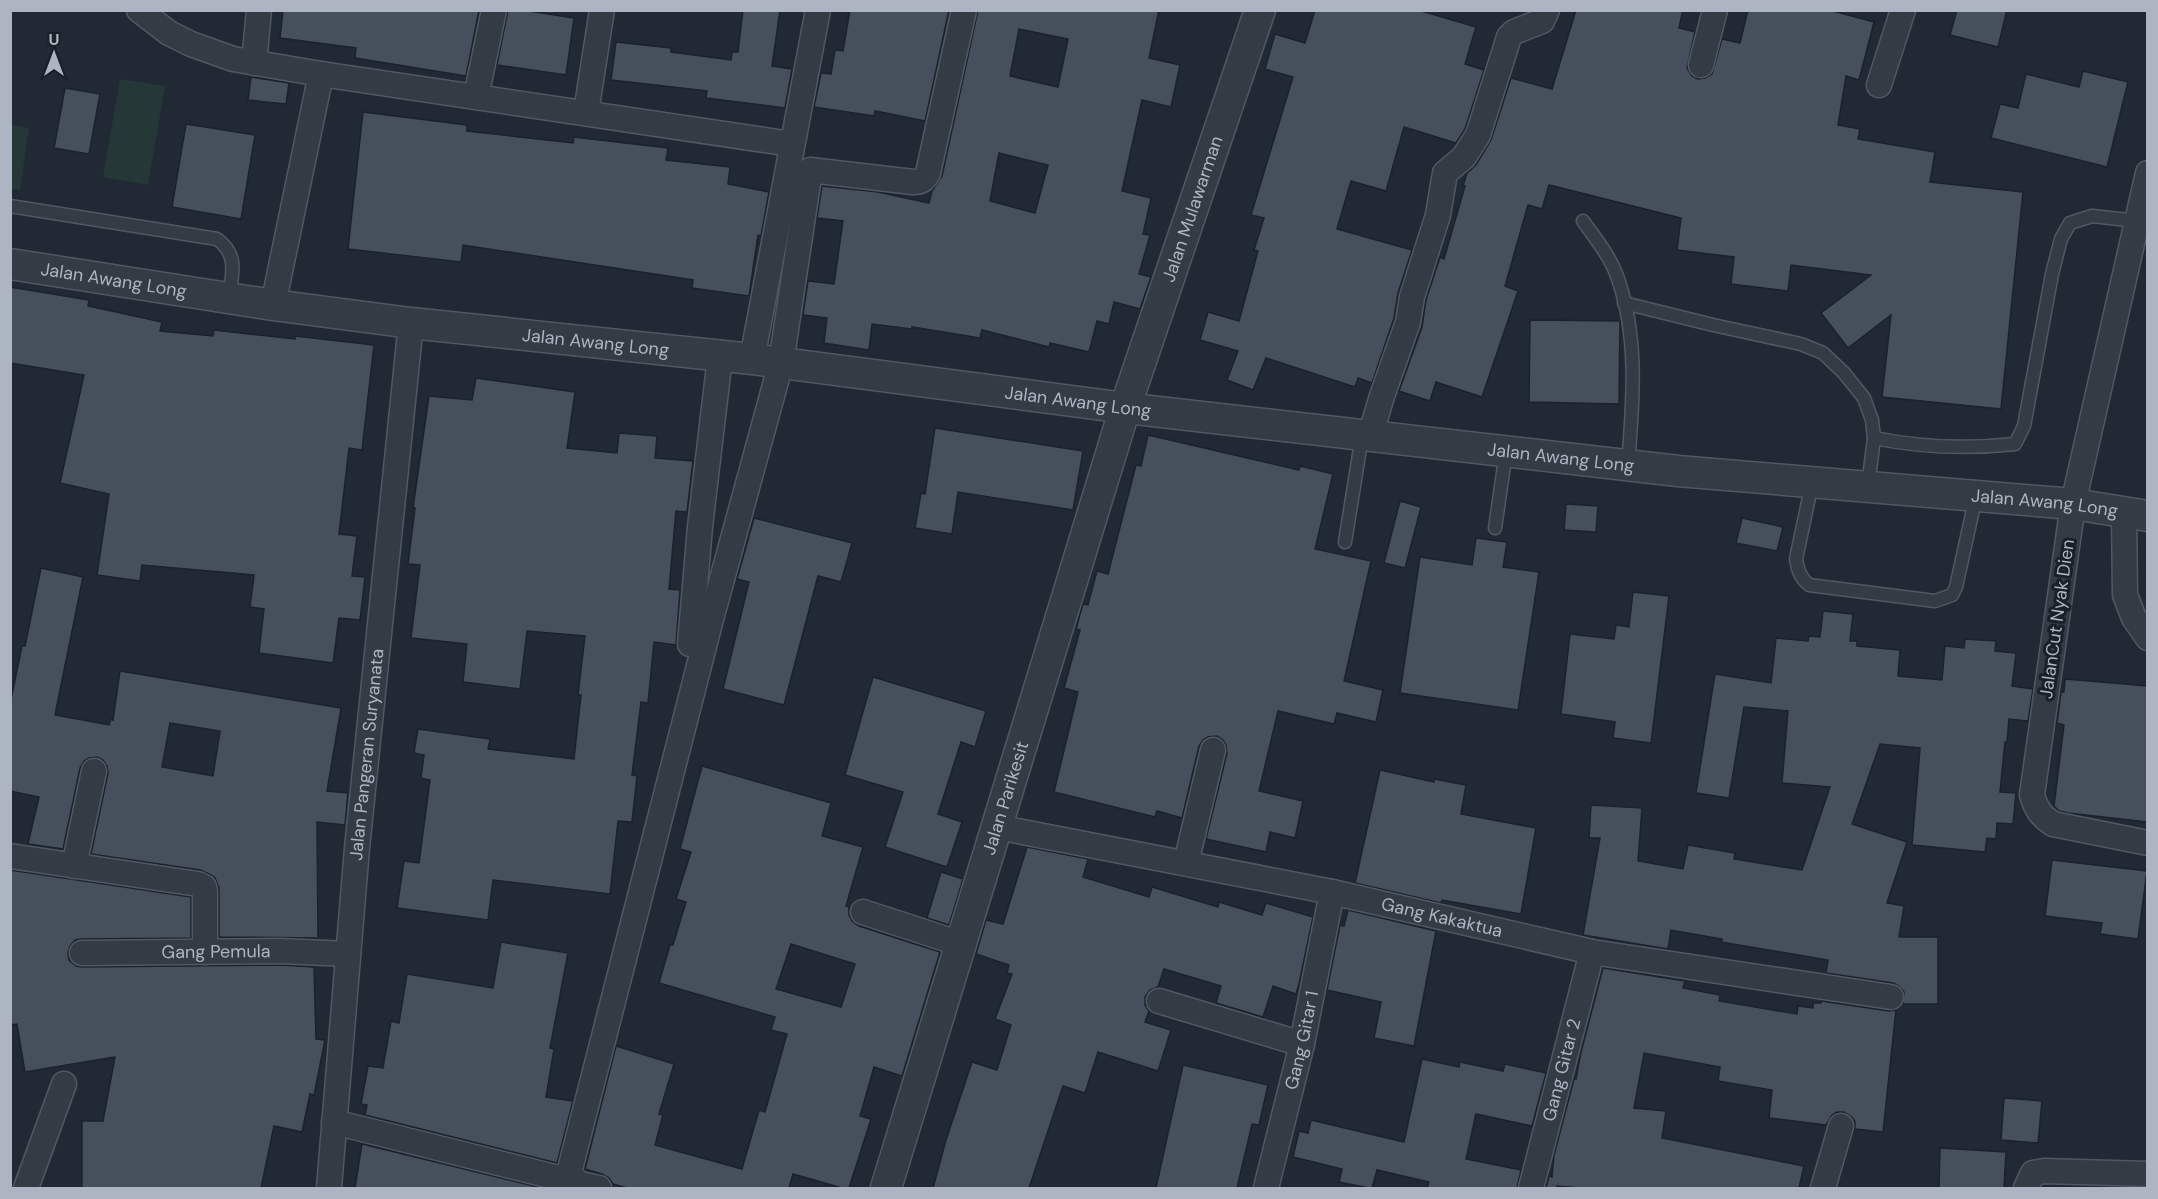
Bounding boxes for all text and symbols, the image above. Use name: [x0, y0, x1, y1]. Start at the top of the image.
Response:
north arrow: [24, 24, 84, 84]
text: U: [49, 29, 59, 50]
street label: Jalan Mulawarman: [1157, 133, 1228, 285]
street label: Jalan Awang Long: [39, 257, 189, 303]
street label: Jalan Awang Long: [521, 323, 670, 362]
street label: Jalan Awang Long: [1003, 380, 1153, 423]
street label: Jalan Awang Long: [1486, 437, 1635, 478]
street label: Jalan Awang Long: [1970, 484, 2120, 523]
street label: JalanCut Nyak Dien: [2034, 538, 2080, 700]
street label: Jalan Pangeran Suryanata: [344, 648, 389, 862]
street label: Jalan Parikesit: [977, 738, 1034, 858]
street label: Gang Kakaktua: [1379, 892, 1505, 943]
street label: Gang Pemula: [161, 939, 271, 964]
street label: Gang Gitar 1: [1279, 989, 1324, 1092]
street label: Gang Gitar 2: [1537, 1016, 1586, 1124]

